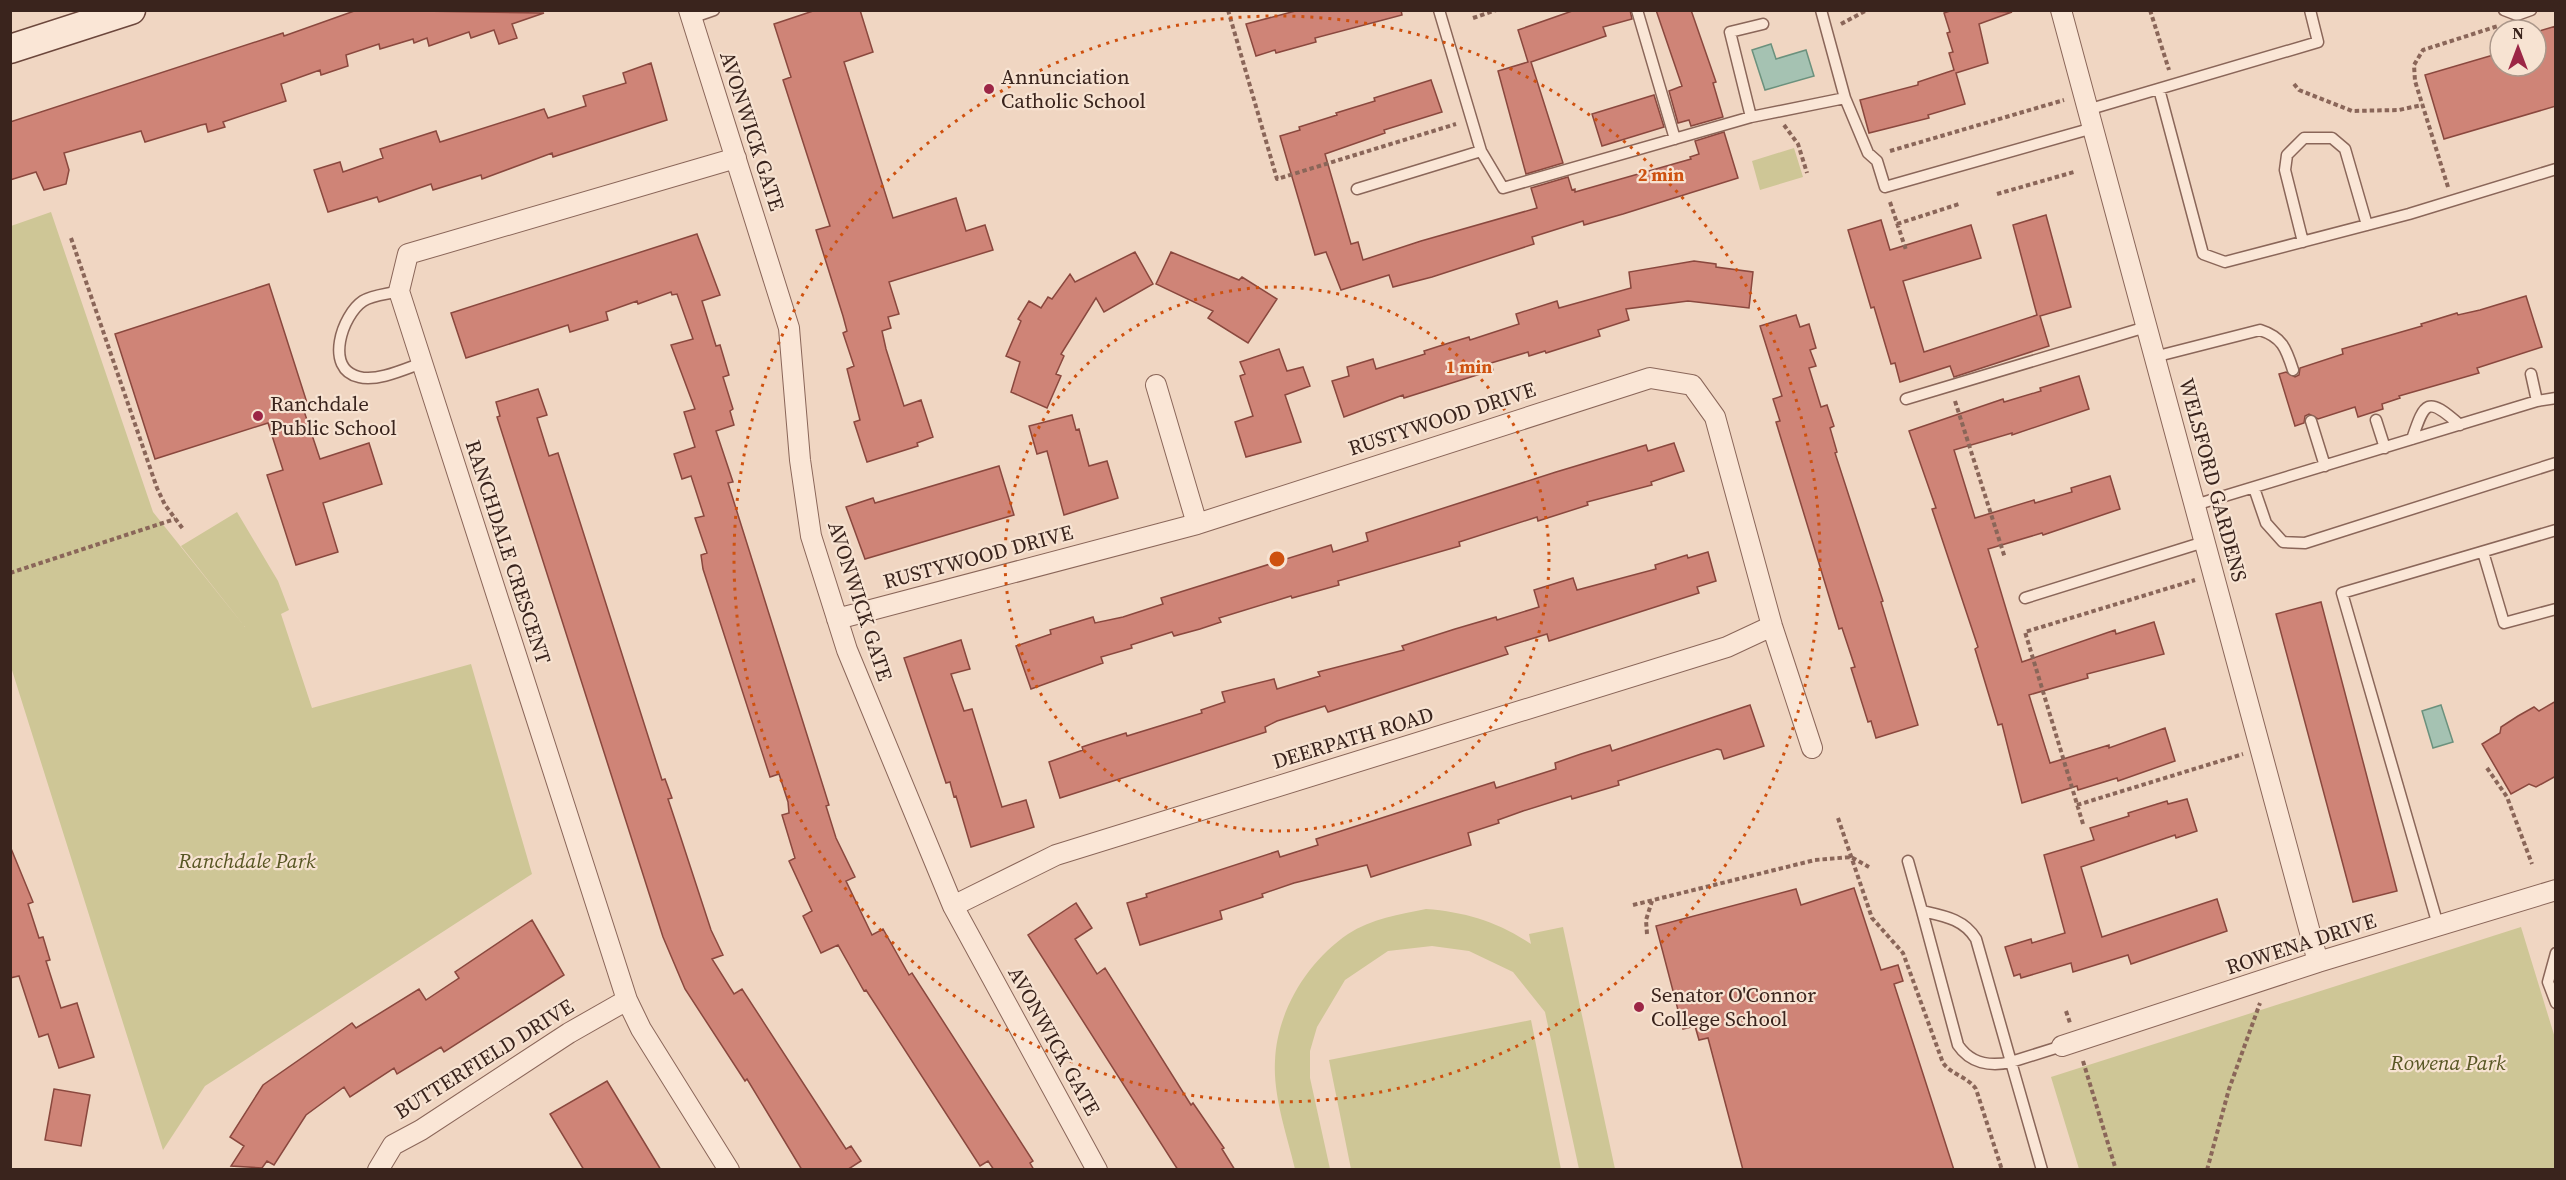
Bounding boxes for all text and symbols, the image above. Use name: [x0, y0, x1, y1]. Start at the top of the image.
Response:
north arrow: [2488, 18, 2548, 78]
text: N: [2512, 22, 2524, 44]
street label: AVONWICK GATE: [713, 47, 792, 214]
place label: Annunciation Catholic School: [1001, 62, 1146, 115]
marker: Annunciation Catholic School: [982, 82, 996, 96]
text: 2 min: [1638, 162, 1684, 187]
text: 1 min: [1446, 354, 1492, 379]
street label: RUSTYWOOD DRIVE: [1344, 375, 1539, 463]
street label: WELSFORD GARDENS: [2172, 375, 2255, 585]
place label: Ranchdale Public School: [270, 389, 397, 442]
marker: Ranchdale Public School: [251, 409, 265, 423]
street label: RANCHDALE CRESCENT: [459, 436, 558, 668]
street label: AVONWICK GATE: [821, 517, 900, 684]
street label: RUSTYWOOD DRIVE: [880, 517, 1076, 596]
centre of rings: [1267, 549, 1287, 569]
street label: DEERPATH ROAD: [1269, 699, 1437, 776]
park label: Ranchdale Park: [177, 846, 316, 875]
street label: ROWENA DRIVE: [2222, 906, 2380, 981]
street label: AVONWICK GATE: [1001, 961, 1107, 1120]
place label: Senator O'Connor College School: [1651, 980, 1816, 1033]
street label: BUTTERFIELD DRIVE: [389, 992, 579, 1126]
marker: Senator O'Connor College School: [1632, 1000, 1646, 1014]
park label: Rowena Park: [2389, 1048, 2506, 1077]

